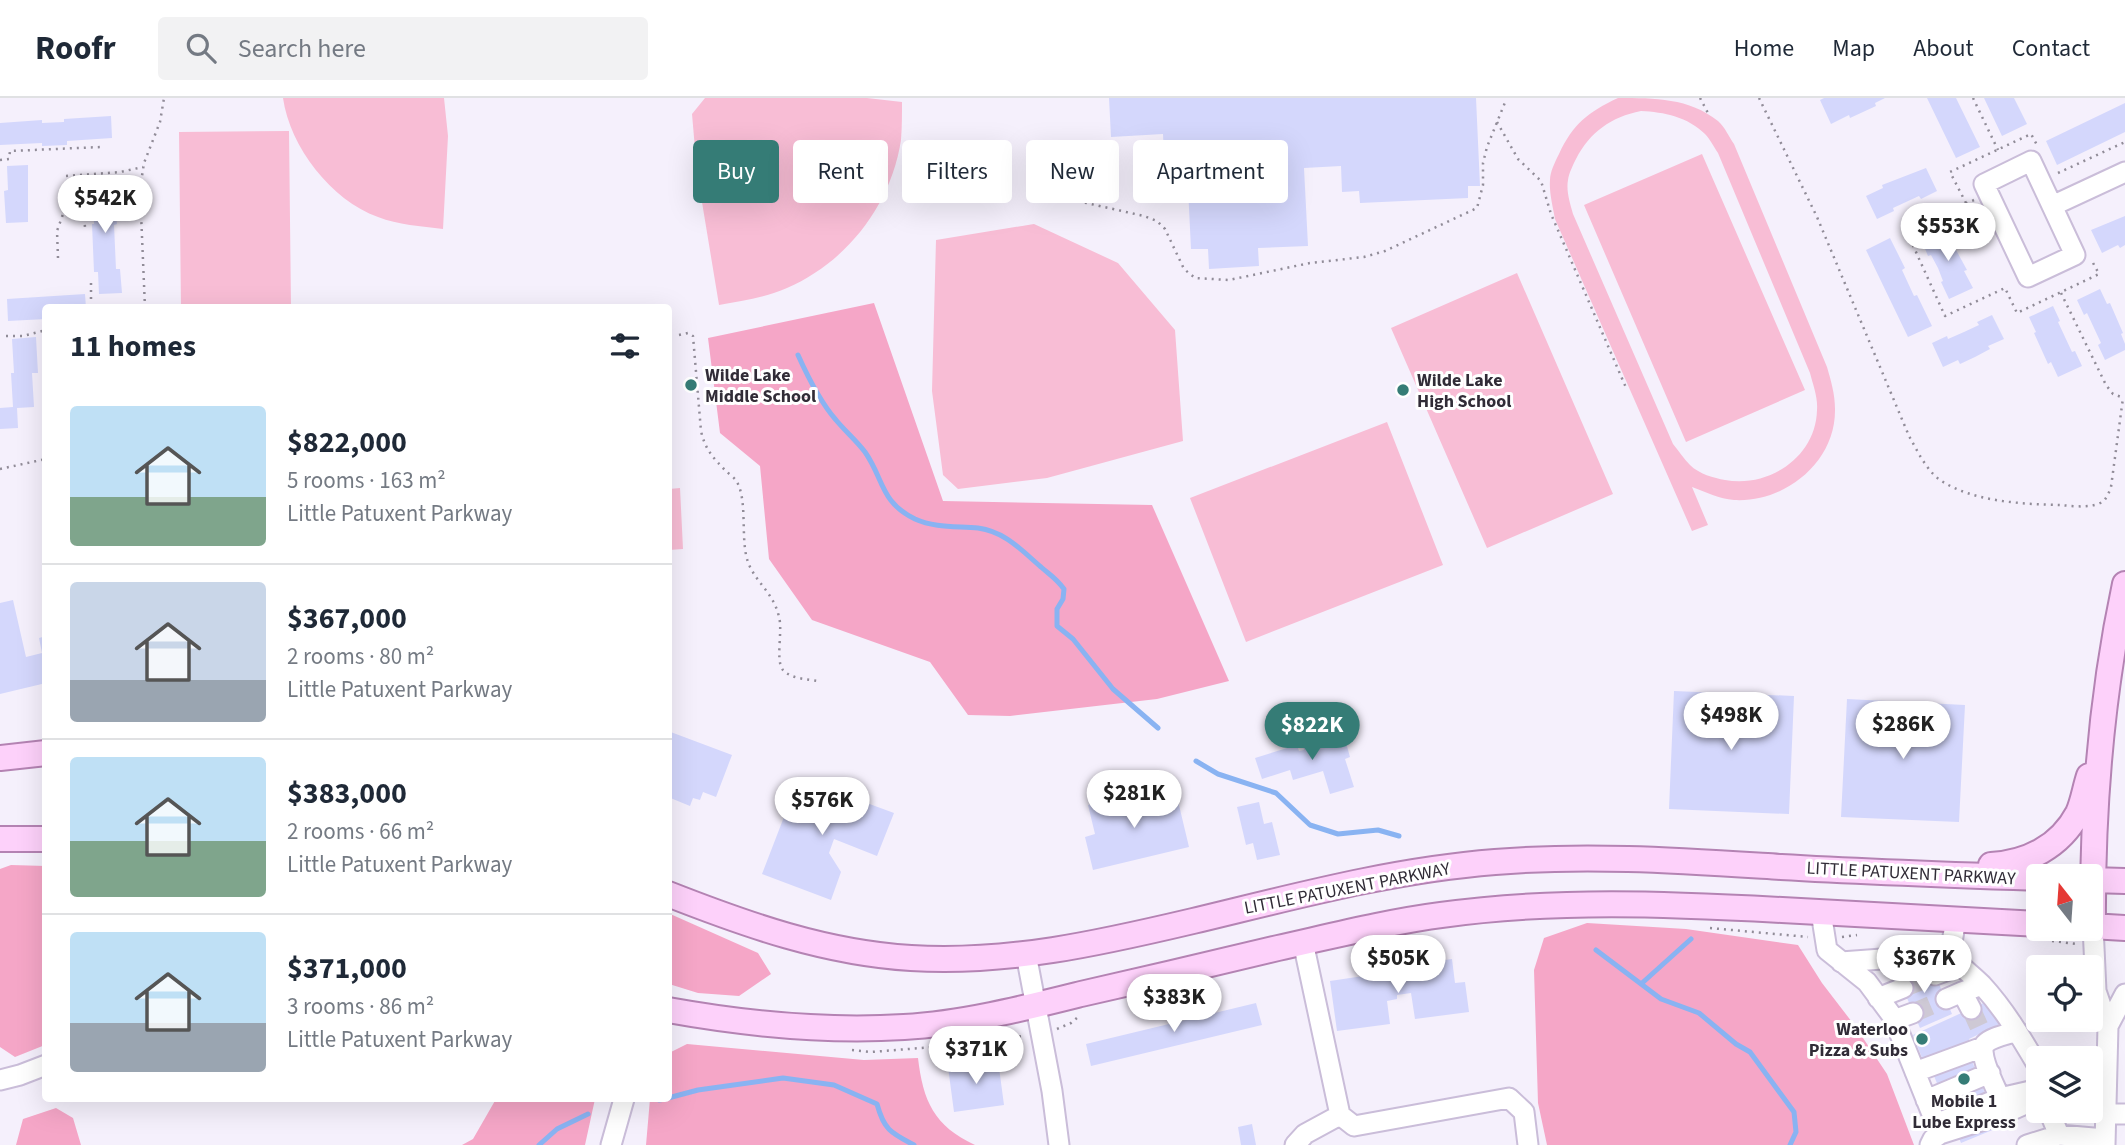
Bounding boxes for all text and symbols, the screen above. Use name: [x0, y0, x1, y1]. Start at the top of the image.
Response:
search box: [158, 17, 648, 80]
text: Roofr: [35, 25, 116, 72]
icon: search: [182, 29, 220, 67]
text: Search here: [238, 30, 366, 67]
text: Home: [1734, 31, 1794, 66]
text: Map: [1832, 31, 1875, 66]
text: About: [1913, 31, 1974, 66]
text: Contact: [2012, 31, 2090, 66]
chip: Buy: [693, 140, 779, 203]
chip: Rent: [793, 140, 888, 203]
chip: Filters: [902, 140, 1012, 203]
chip: New: [1026, 140, 1119, 203]
chip: Apartment: [1133, 140, 1288, 203]
pin: $542K: [56, 176, 154, 235]
text: $542K: [74, 181, 136, 214]
pin: $553K: [1899, 204, 1997, 263]
text: $553K: [1917, 209, 1979, 242]
text: 11 homes: [70, 325, 196, 368]
icon: filters: [606, 327, 644, 365]
place label: Wilde Lake Middle School: [705, 363, 816, 409]
place label: Wilde Lake High School: [1417, 368, 1511, 414]
marker: Wilde Lake Middle School: [683, 377, 699, 393]
marker: Wilde Lake High School: [1395, 382, 1411, 398]
text: $822,000: [287, 421, 407, 464]
icon: home: [126, 434, 210, 518]
text: 5 rooms · 163 m²: [287, 464, 446, 497]
text: Little Patuxent Parkway: [287, 497, 512, 530]
text: $367,000: [287, 597, 407, 640]
icon: home: [126, 610, 210, 694]
text: 2 rooms · 80 m²: [287, 640, 434, 673]
text: Little Patuxent Parkway: [287, 673, 512, 706]
pin: $498K: [1682, 692, 1780, 752]
text: $498K: [1700, 698, 1762, 731]
pin: $822K: [1263, 702, 1361, 762]
pin: $286K: [1854, 702, 1952, 761]
text: $286K: [1872, 707, 1934, 740]
text: $822K: [1281, 708, 1343, 741]
pin: $281K: [1085, 770, 1183, 830]
text: $383,000: [287, 772, 407, 815]
text: $281K: [1103, 776, 1165, 809]
pin: $576K: [773, 778, 871, 837]
text: $576K: [791, 783, 853, 816]
icon: home: [126, 785, 210, 869]
text: 2 rooms · 66 m²: [287, 815, 434, 848]
text: Little Patuxent Parkway: [287, 848, 512, 881]
street label: LITTLE PATUXENT PARKWAY: [1242, 856, 1453, 921]
street label: LITTLE PATUXENT PARKWAY: [1806, 856, 2017, 891]
north arrow: [2026, 864, 2104, 942]
map controls: [2026, 864, 2103, 1123]
pin: $505K: [1349, 936, 1447, 995]
pin: $367K: [1875, 936, 1973, 995]
text: $505K: [1367, 941, 1429, 974]
text: $367K: [1893, 941, 1955, 974]
text: $371,000: [287, 947, 407, 990]
button: locate: [2026, 955, 2103, 1032]
icon: home: [126, 960, 210, 1044]
pin: $383K: [1125, 974, 1223, 1034]
text: $383K: [1143, 980, 1205, 1013]
text: 3 rooms · 86 m²: [287, 990, 434, 1023]
place label: Waterloo Pizza & Subs: [1809, 1017, 1908, 1063]
text: Little Patuxent Parkway: [287, 1023, 512, 1056]
pin: $371K: [927, 1026, 1025, 1086]
marker: Waterloo Pizza & Subs: [1914, 1031, 1930, 1047]
text: $371K: [945, 1032, 1007, 1065]
button: layers: [2026, 1046, 2103, 1123]
marker: Mobile 1 Lube Express: [1956, 1071, 1972, 1087]
place label: Mobile 1 Lube Express: [1912, 1089, 2016, 1135]

